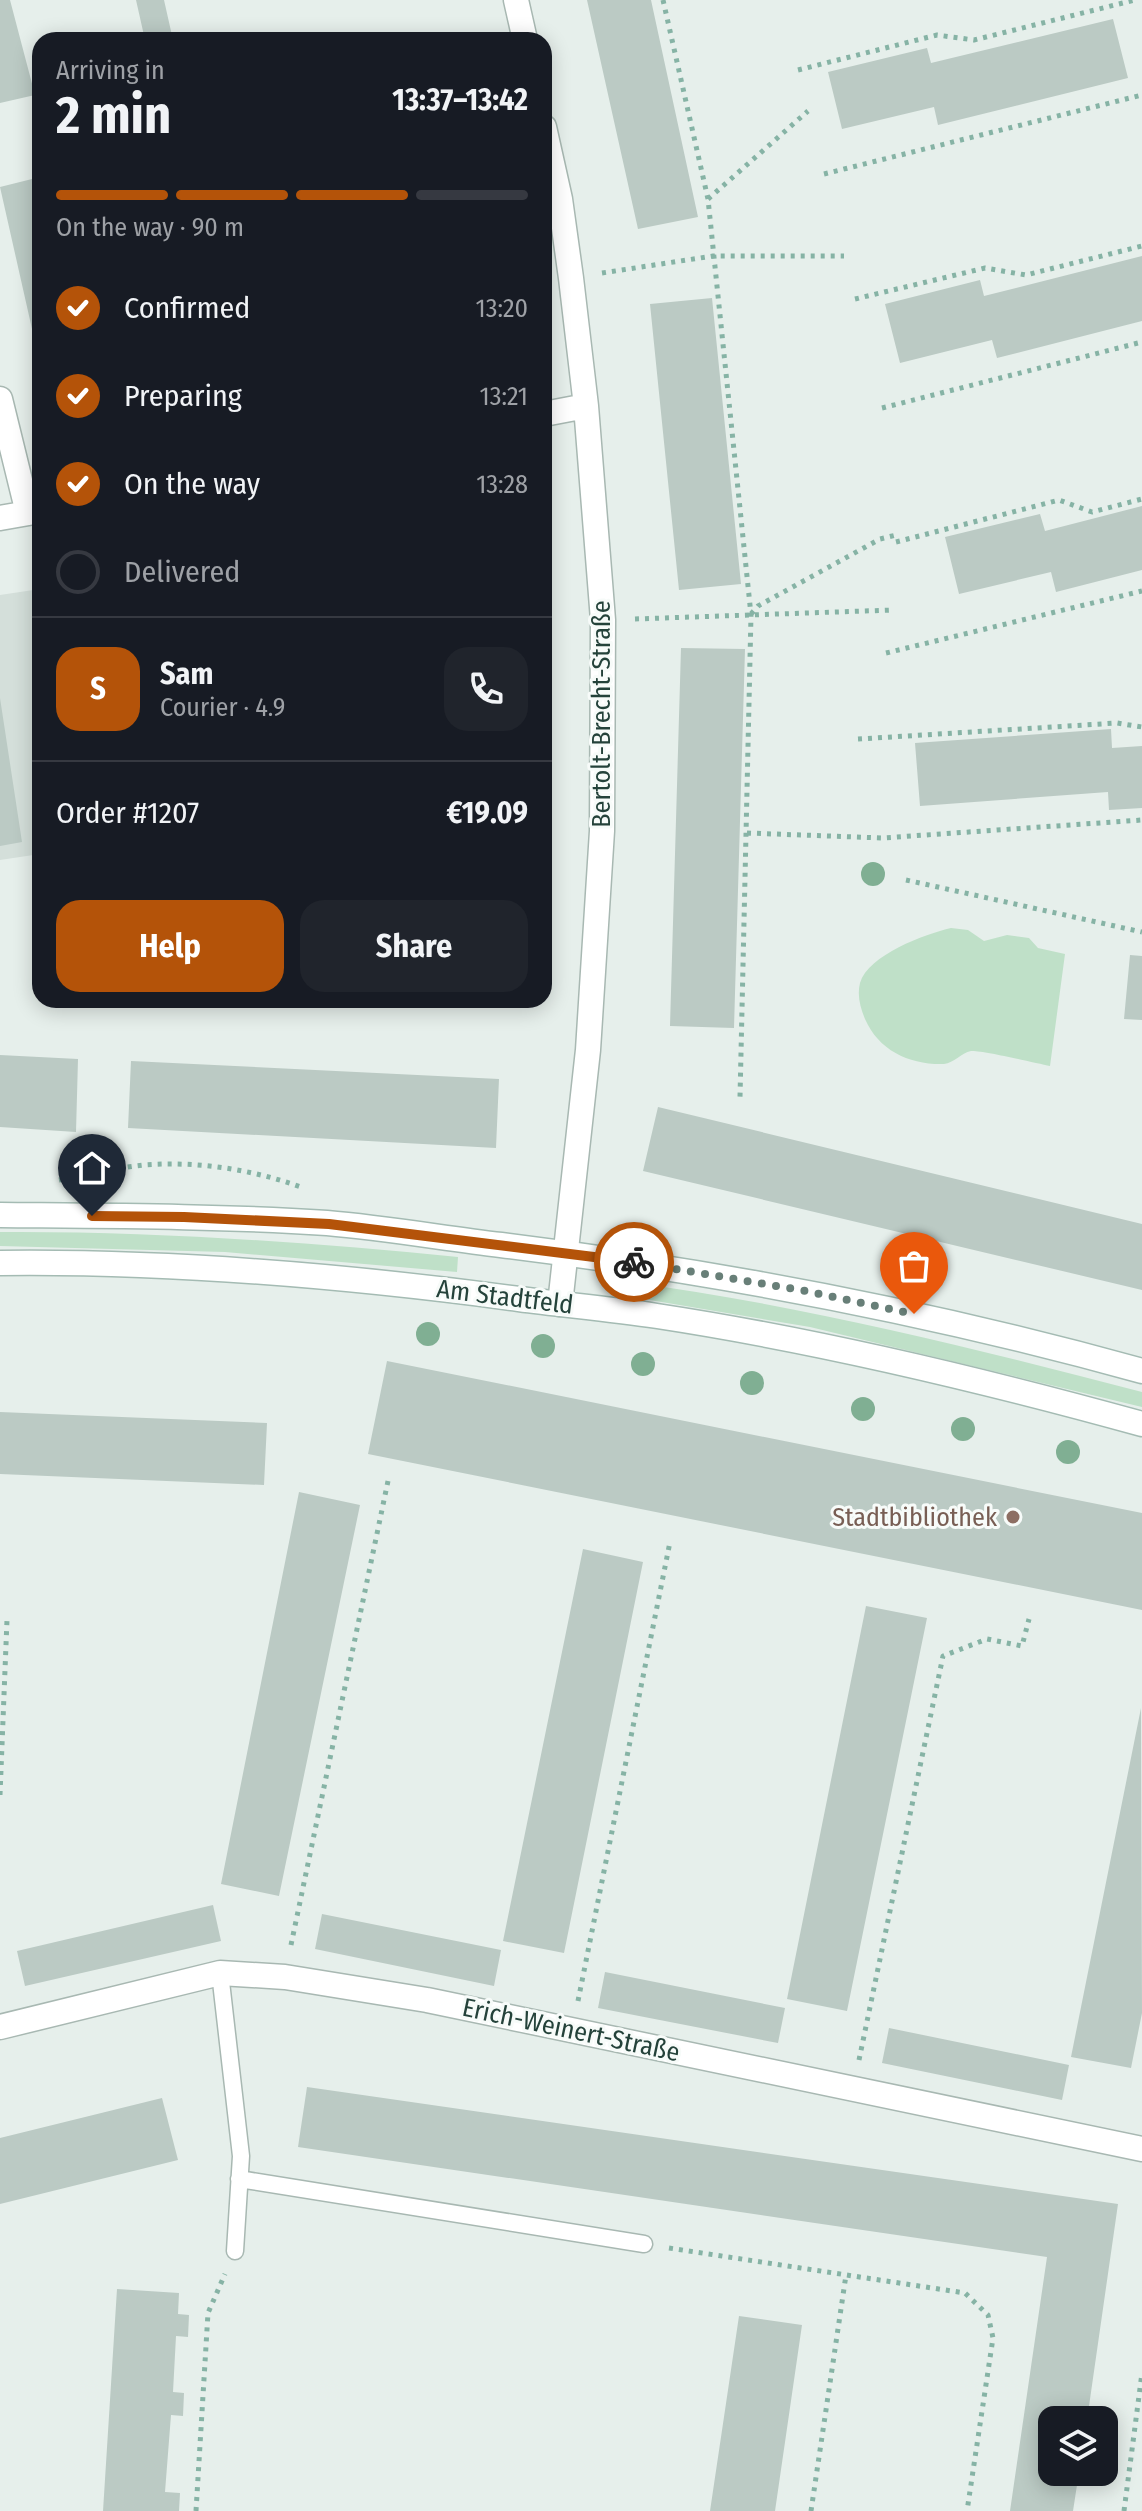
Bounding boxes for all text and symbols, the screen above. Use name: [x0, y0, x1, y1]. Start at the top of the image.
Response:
text: Arriving in: [56, 55, 165, 86]
text: 13:37–13:42: [392, 82, 528, 118]
text: 2 min: [56, 84, 171, 147]
text: On the way · 90 m: [56, 212, 244, 243]
icon: check: [56, 286, 100, 330]
text: Confirmed: [124, 290, 250, 326]
text: 13:20: [476, 293, 528, 324]
icon: check: [56, 374, 100, 418]
text: Preparing: [124, 378, 242, 414]
text: 13:21: [480, 381, 528, 412]
icon: check: [56, 462, 100, 506]
text: On the way: [124, 466, 260, 502]
text: 13:28: [476, 469, 528, 500]
text: Delivered: [124, 554, 240, 590]
street label: Bertolt-Brecht-Straße: [586, 600, 617, 828]
button: phone: [444, 647, 528, 731]
text: Sam: [160, 656, 213, 692]
text: S: [90, 671, 106, 707]
text: Courier · 4.9: [160, 692, 285, 723]
text: Order #1207: [56, 795, 199, 831]
text: €19.09: [447, 795, 528, 831]
button: Help: [56, 900, 284, 992]
button: Share: [300, 900, 528, 992]
pin: [58, 1134, 126, 1216]
icon: home: [70, 1146, 114, 1190]
courier: [594, 1222, 674, 1302]
pin: [880, 1232, 948, 1314]
icon: bike: [612, 1240, 656, 1284]
icon: bag: [892, 1244, 936, 1288]
street label: Am Stadtfeld: [435, 1273, 575, 1321]
place label: Stadtbibliothek: [832, 1502, 998, 1533]
marker: Stadtbibliothek: [1004, 1508, 1022, 1526]
street label: Erich-Weinert-Straße: [460, 1992, 682, 2068]
map controls: [1038, 2406, 1118, 2486]
button: layers: [1038, 2406, 1118, 2486]

